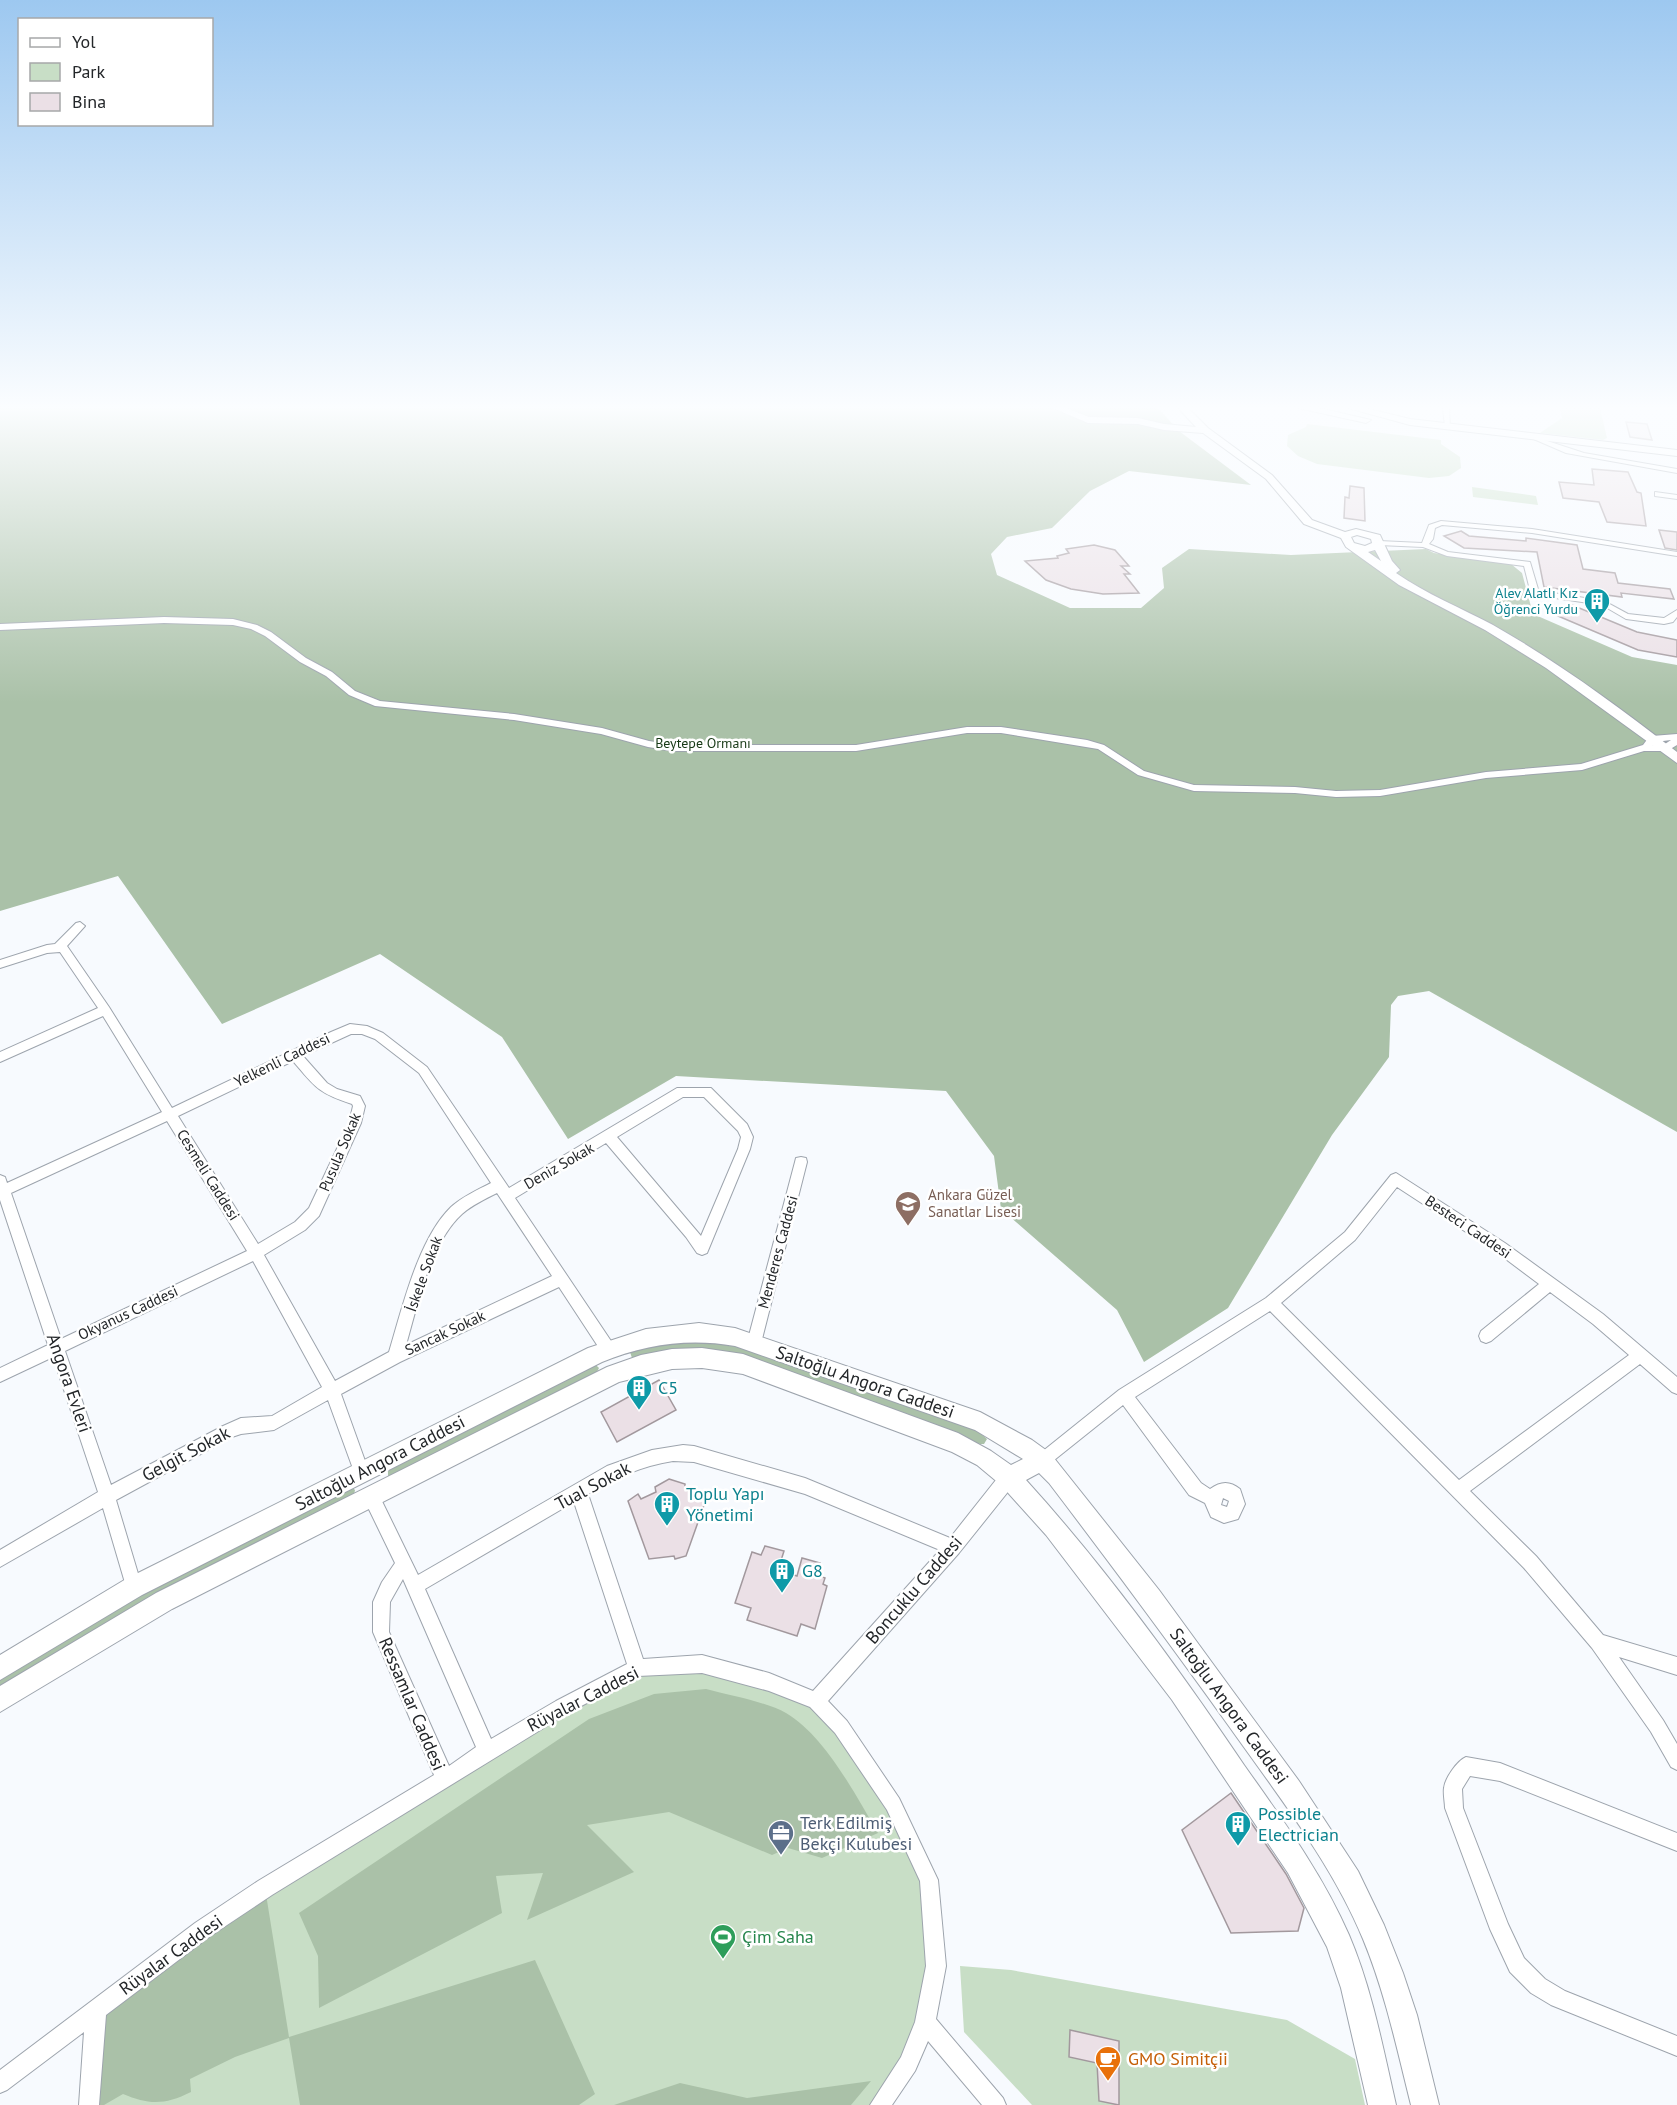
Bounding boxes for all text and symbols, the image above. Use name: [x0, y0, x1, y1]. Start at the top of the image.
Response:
legend: [18, 18, 213, 126]
text: Yol: [72, 30, 96, 53]
text: Park: [72, 60, 105, 83]
text: Bina: [72, 90, 106, 113]
place label: Alev Alatlı Kız Öğrenci Yurdu: [1494, 584, 1578, 618]
building icon: Alev Alatlı Kız Öğrenci Yurdu: [1582, 586, 1612, 624]
park label: Beytepe Ormanı: [655, 734, 751, 752]
street label: Yelkenli Caddesi: [231, 1028, 333, 1091]
street label: Pusula Sokak: [314, 1109, 365, 1194]
street label: Cesmeli Caddesi: [173, 1126, 244, 1224]
street label: Deniz Sokak: [520, 1138, 598, 1193]
place label: Ankara Güzel Sanatlar Lisesi: [928, 1185, 1021, 1221]
school or university icon: Ankara Güzel Sanatlar Lisesi: [893, 1189, 923, 1227]
street label: Besteci Caddesi: [1422, 1191, 1515, 1262]
street label: Menderes Caddesi: [753, 1193, 802, 1310]
street label: İskele Sokak: [401, 1233, 446, 1314]
street label: Okyanus Caddesi: [75, 1281, 181, 1344]
street label: Sancak Sokak: [402, 1305, 489, 1359]
street label: Angora Evleri: [42, 1330, 97, 1435]
street label: Saltoğlu Angora Caddesi: [773, 1340, 958, 1423]
building icon: C5: [624, 1373, 654, 1411]
place label: C5: [658, 1376, 678, 1399]
street label: Saltoğlu Angora Caddesi: [291, 1410, 469, 1515]
street label: Gelgit Sokak: [138, 1421, 234, 1486]
street label: Tual Sokak: [551, 1456, 635, 1515]
place label: Toplu Yapı Yönetimi: [686, 1482, 765, 1526]
building icon: Toplu Yapı Yönetimi: [652, 1489, 682, 1527]
street label: Boncuklu Caddesi: [860, 1531, 967, 1649]
building icon: G8: [767, 1556, 797, 1594]
place label: G8: [802, 1559, 823, 1582]
street label: Saltoğlu Angora Caddesi: [1165, 1623, 1294, 1788]
street label: Ressamlar Caddesi: [374, 1634, 451, 1774]
street label: Rüyalar Caddesi: [523, 1661, 643, 1737]
place label: Possible Electrician: [1258, 1802, 1339, 1846]
building icon: Possible Electrician: [1223, 1809, 1253, 1847]
place label: Terk Edilmiş Bekçi Kulubesi: [800, 1811, 912, 1855]
office icon: Terk Edilmiş Bekçi Kulubesi: [766, 1818, 796, 1856]
street label: Rüyalar Caddesi: [114, 1909, 227, 2000]
sports icon: Çim Saha: [708, 1922, 738, 1960]
place label: Çim Saha: [742, 1925, 814, 1948]
cafe icon: GMO Simitçii: [1093, 2044, 1123, 2082]
place label: GMO Simitçii: [1128, 2047, 1228, 2070]

